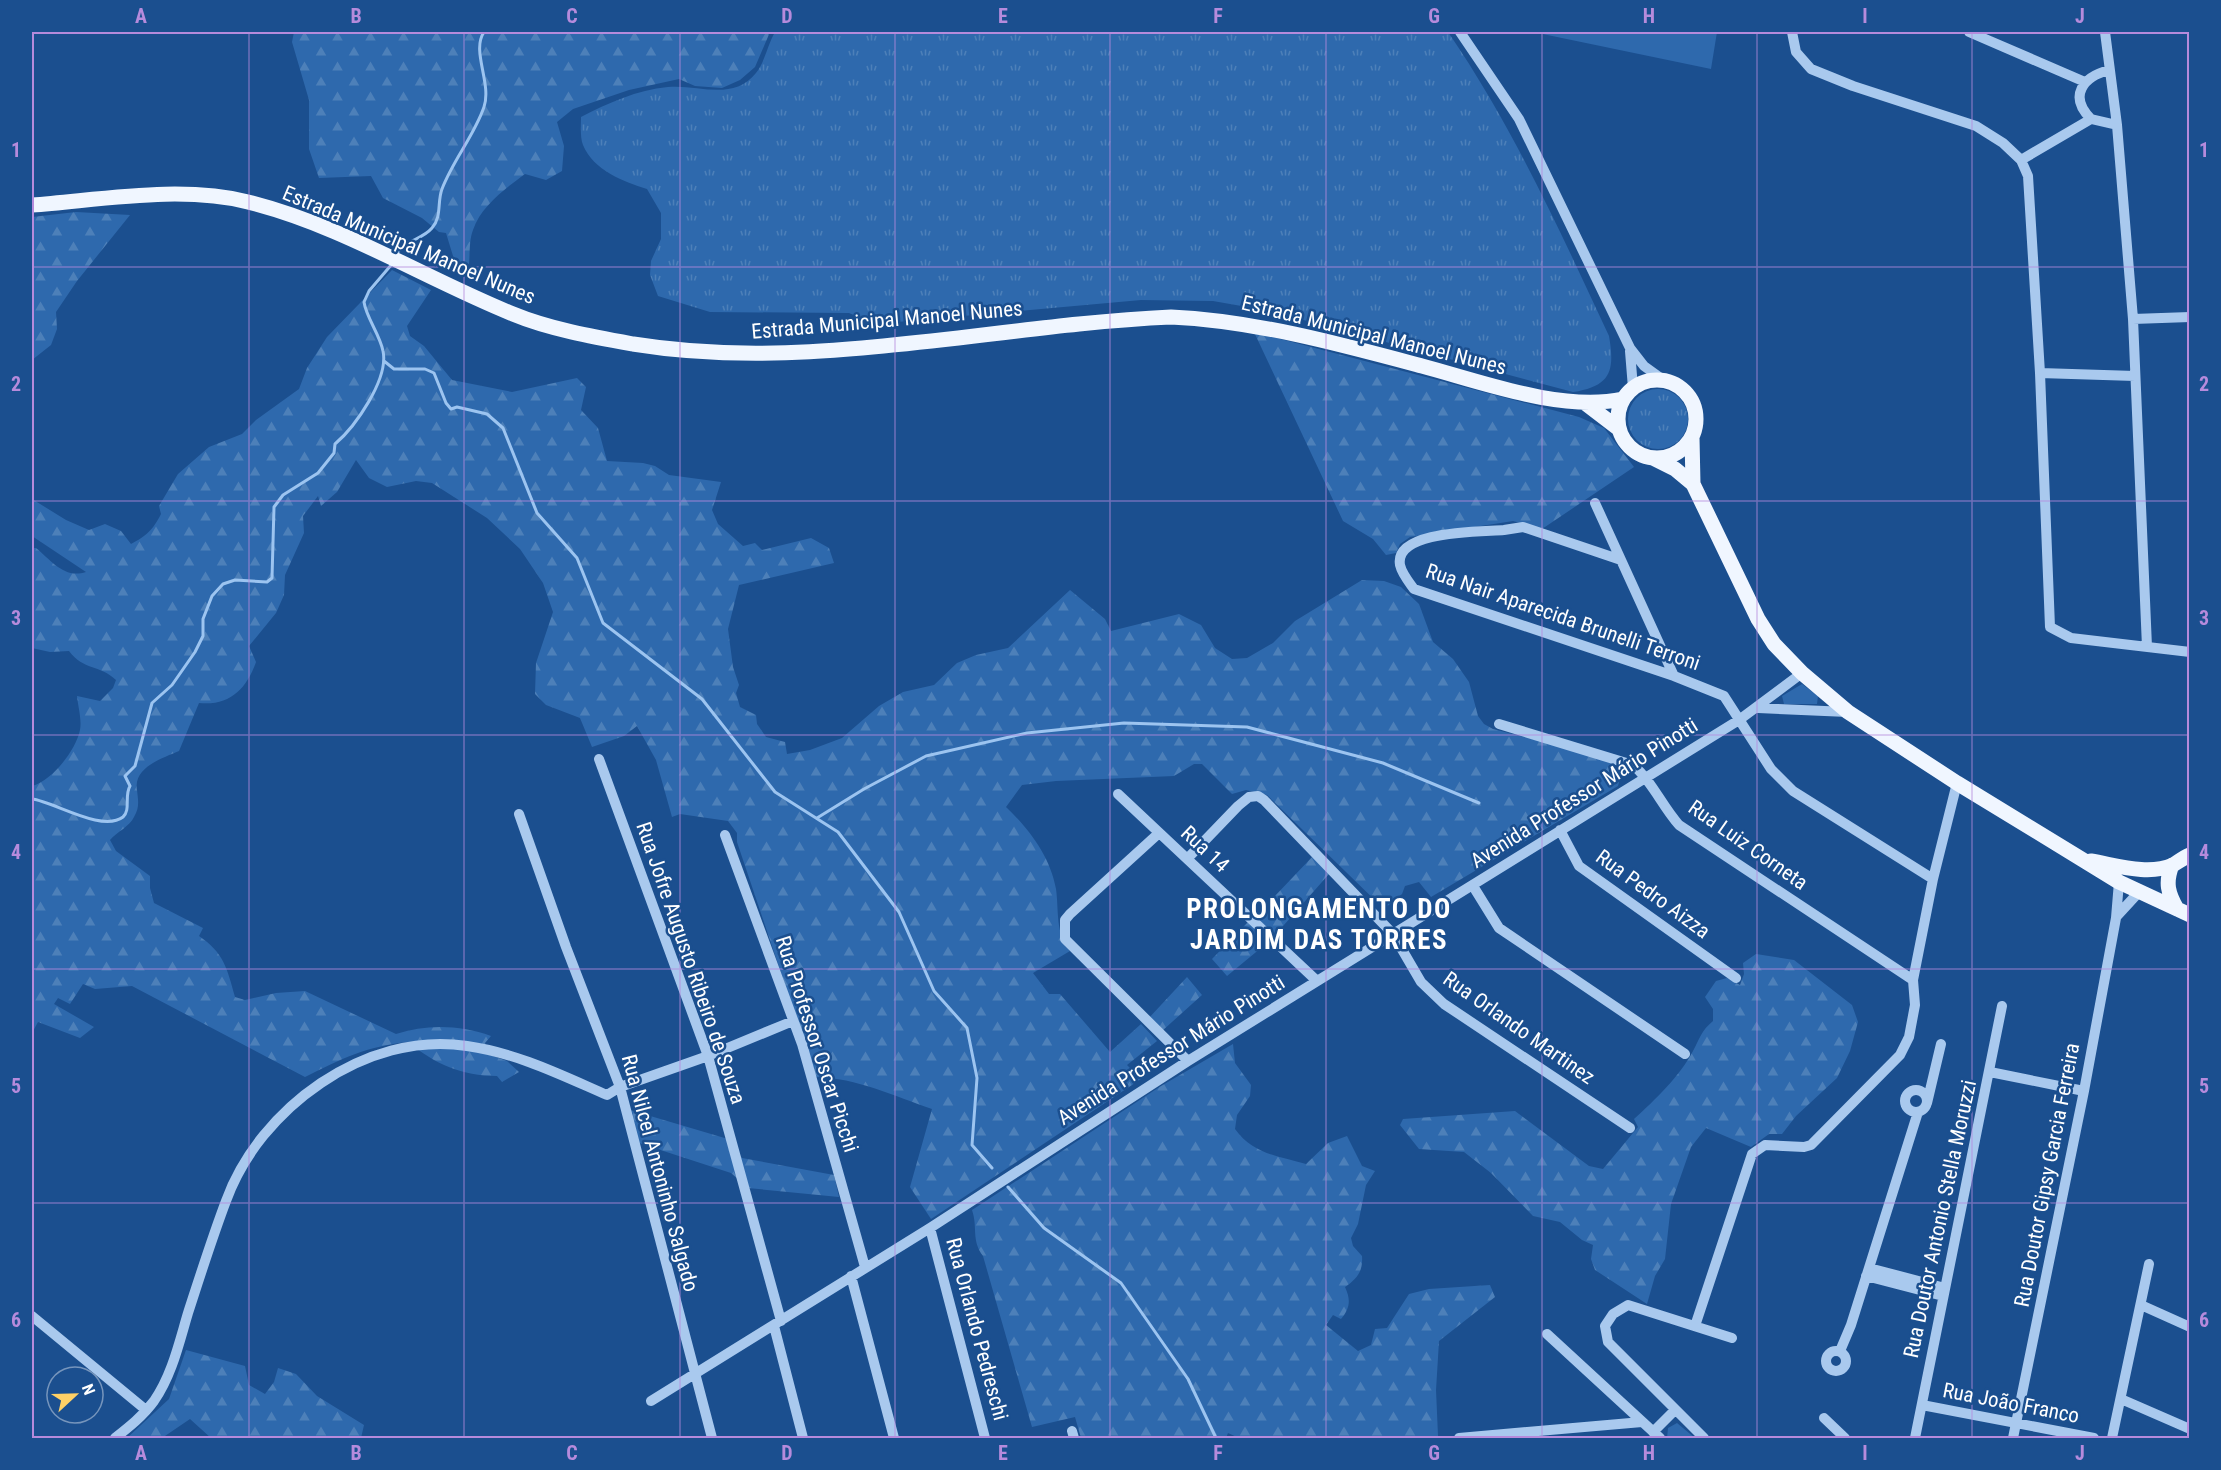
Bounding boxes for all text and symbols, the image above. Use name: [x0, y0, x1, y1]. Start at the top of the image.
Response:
text: A: [135, 4, 147, 28]
text: B: [350, 4, 362, 28]
text: C: [566, 4, 578, 28]
text: D: [781, 4, 793, 28]
text: E: [998, 4, 1008, 28]
text: F: [1213, 4, 1223, 28]
text: G: [1428, 4, 1440, 28]
text: H: [1643, 4, 1655, 28]
text: I: [1862, 4, 1868, 28]
text: J: [2075, 4, 2085, 28]
text: 1: [11, 138, 21, 162]
text: 1: [2199, 138, 2209, 162]
street label: Estrada Municipal Manoel Nunes: [279, 181, 539, 309]
street label: Estrada Municipal Manoel Nunes: [1239, 290, 1509, 380]
street label: Estrada Municipal Manoel Nunes: [750, 296, 1024, 344]
text: 2: [11, 372, 21, 396]
text: 2: [2199, 372, 2209, 396]
street label: Rua Nair Aparecida Brunelli Terroni: [1423, 559, 1703, 675]
text: 3: [11, 606, 21, 630]
text: 3: [2199, 606, 2209, 630]
street label: Avenida Professor Mário Pinotti: [1466, 713, 1702, 873]
street label: Rua Luiz Corneta: [1684, 795, 1812, 895]
street label: Rua Jofre Augusto Ribeiro de Souza: [631, 819, 751, 1107]
street label: Rua 14: [1176, 821, 1234, 877]
text: 4: [11, 840, 21, 864]
text: 4: [2199, 840, 2209, 864]
street label: Rua Pedro Aizza: [1591, 845, 1715, 943]
district label: PROLONGAMENTO DO JARDIM DAS TORRES: [1186, 893, 1452, 956]
street label: Rua Professor Oscar Picchi: [771, 933, 863, 1155]
street label: Rua Orlando Martinez: [1439, 967, 1599, 1089]
street label: Avenida Professor Mário Pinotti: [1053, 970, 1289, 1130]
street label: Rua Doutor Gipsy Garcia Ferreira: [2010, 1041, 2084, 1309]
street label: Rua Nilcel Antoninho Salgado: [617, 1052, 703, 1294]
text: 5: [11, 1074, 21, 1098]
text: 5: [2199, 1074, 2209, 1098]
street label: Rua Doutor Antonio Stella Moruzzi: [1899, 1078, 1981, 1360]
street label: Rua Orlando Pedreschi: [941, 1235, 1013, 1423]
text: 6: [11, 1308, 21, 1332]
text: 6: [2199, 1308, 2209, 1332]
north arrow: [45, 1365, 105, 1425]
street label: Rua João Franco: [1941, 1378, 2081, 1428]
text: N: [78, 1381, 99, 1398]
text: A: [135, 1441, 147, 1465]
text: B: [350, 1441, 362, 1465]
text: C: [566, 1441, 578, 1465]
text: D: [781, 1441, 793, 1465]
text: E: [998, 1441, 1008, 1465]
text: F: [1213, 1441, 1223, 1465]
text: G: [1428, 1441, 1440, 1465]
text: H: [1643, 1441, 1655, 1465]
text: I: [1862, 1441, 1868, 1465]
text: J: [2075, 1441, 2085, 1465]

